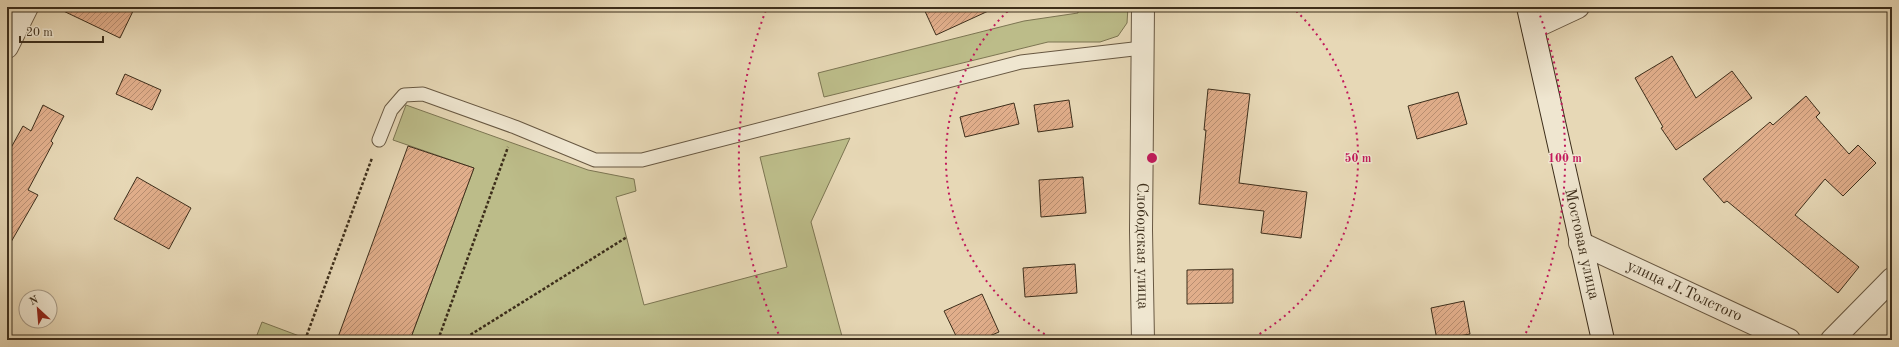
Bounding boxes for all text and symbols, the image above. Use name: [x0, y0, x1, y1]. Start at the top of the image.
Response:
scale bar: [20, 18, 103, 44]
text: 20 m: [26, 27, 53, 39]
centre of rings: [1145, 151, 1159, 165]
text: 50 m: [1345, 152, 1372, 165]
text: 100 m: [1548, 153, 1582, 165]
street label: Слободская улица: [1133, 183, 1150, 310]
street label: Мостовая улица: [1561, 187, 1602, 301]
street label: улица Л.Толстого: [1624, 258, 1745, 325]
north arrow: [18, 289, 58, 329]
text: N: [28, 294, 41, 308]

